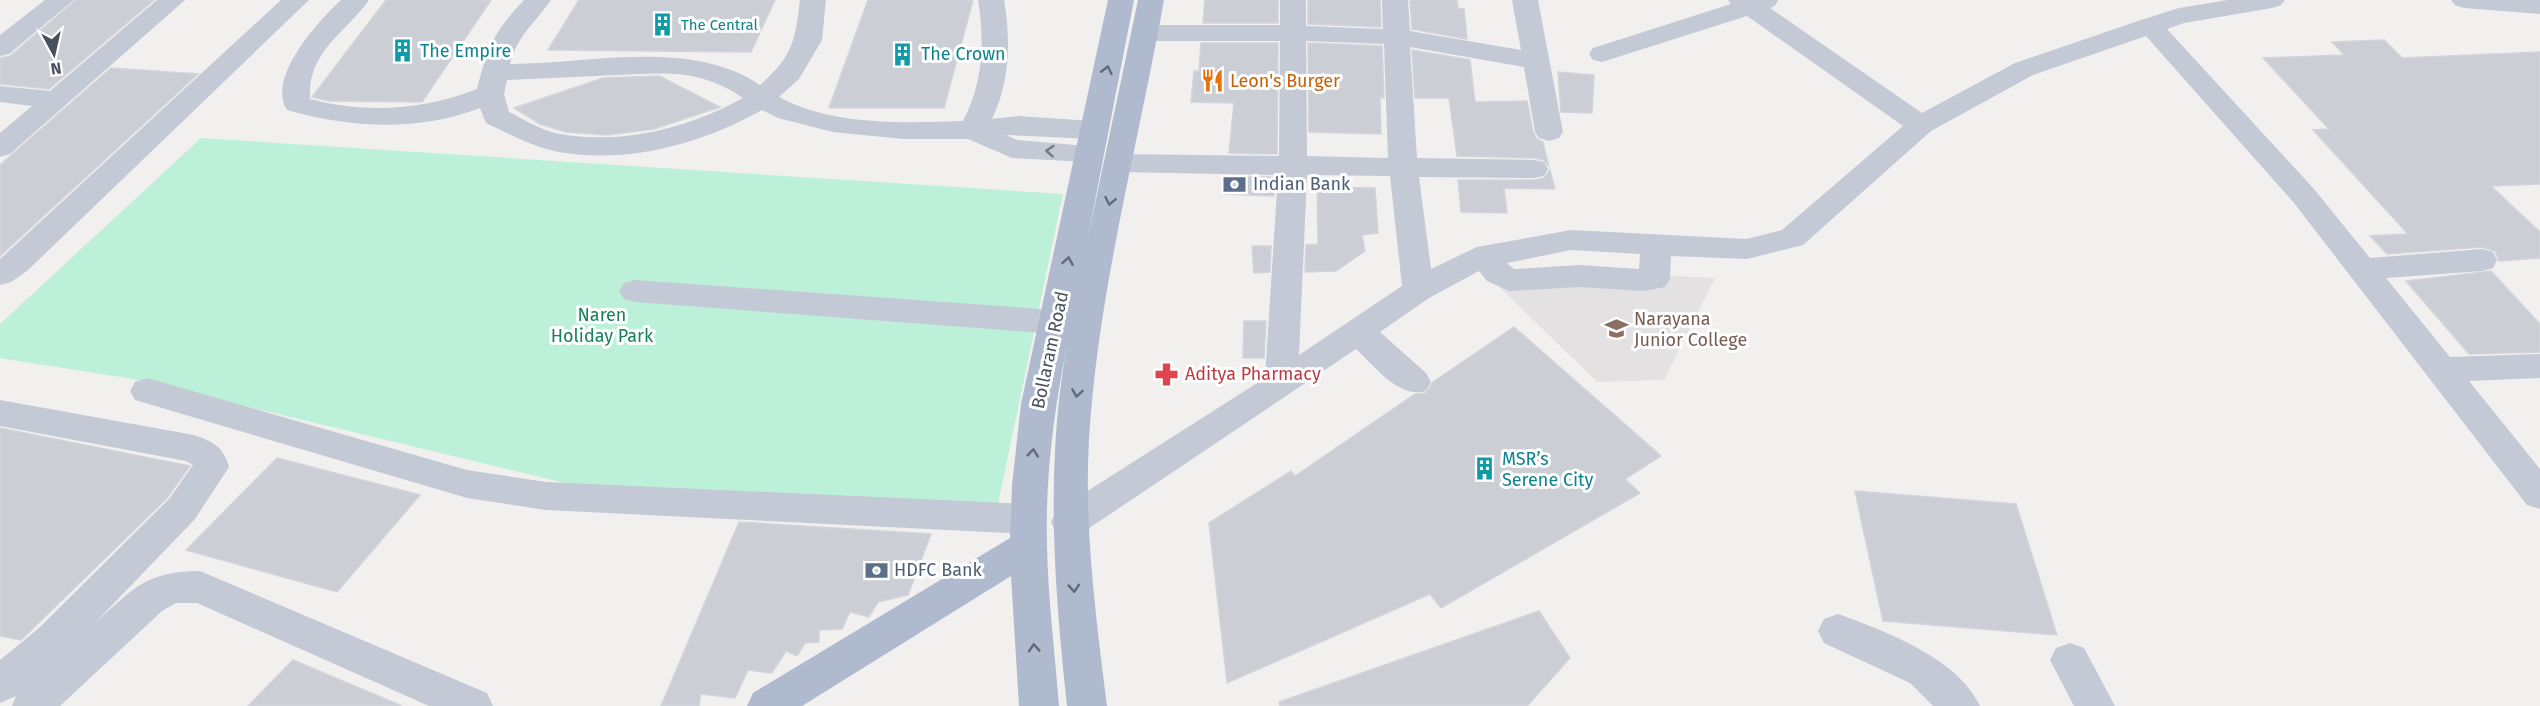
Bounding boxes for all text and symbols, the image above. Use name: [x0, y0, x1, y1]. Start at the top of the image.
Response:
building icon: The Central: [650, 12, 676, 38]
place label: The Central: [681, 16, 758, 34]
north arrow: [24, 24, 84, 84]
building icon: The Empire: [389, 38, 415, 64]
place label: The Empire: [420, 40, 511, 62]
building icon: The Crown: [890, 41, 916, 67]
place label: The Crown: [921, 43, 1006, 65]
text: N: [49, 58, 63, 79]
one-way arrow: [1099, 66, 1112, 76]
restaurant icon: Leon's Burger: [1199, 68, 1225, 94]
place label: Leon's Burger: [1230, 70, 1340, 92]
one-way arrow: [1046, 145, 1055, 158]
bank icon: Indian Bank: [1222, 171, 1248, 197]
place label: Indian Bank: [1253, 173, 1351, 195]
one-way arrow: [1104, 196, 1117, 206]
one-way arrow: [1061, 257, 1074, 267]
street label: Bollaram Road: [1027, 289, 1073, 411]
park label: Naren Holiday Park: [551, 304, 654, 347]
place label: Narayana Junior College: [1634, 308, 1747, 351]
school or university icon: Narayana Junior College: [1603, 316, 1629, 342]
pharmacy icon: Aditya Pharmacy: [1154, 361, 1180, 387]
place label: Aditya Pharmacy: [1185, 363, 1321, 385]
one-way arrow: [1071, 389, 1083, 398]
one-way arrow: [1026, 448, 1039, 458]
place label: MSR’s Serene City: [1502, 448, 1594, 491]
building icon: MSR’s Serene City: [1471, 456, 1497, 482]
bank icon: HDFC Bank: [863, 557, 889, 583]
place label: HDFC Bank: [894, 559, 982, 581]
one-way arrow: [1068, 583, 1081, 592]
one-way arrow: [1028, 643, 1041, 652]

